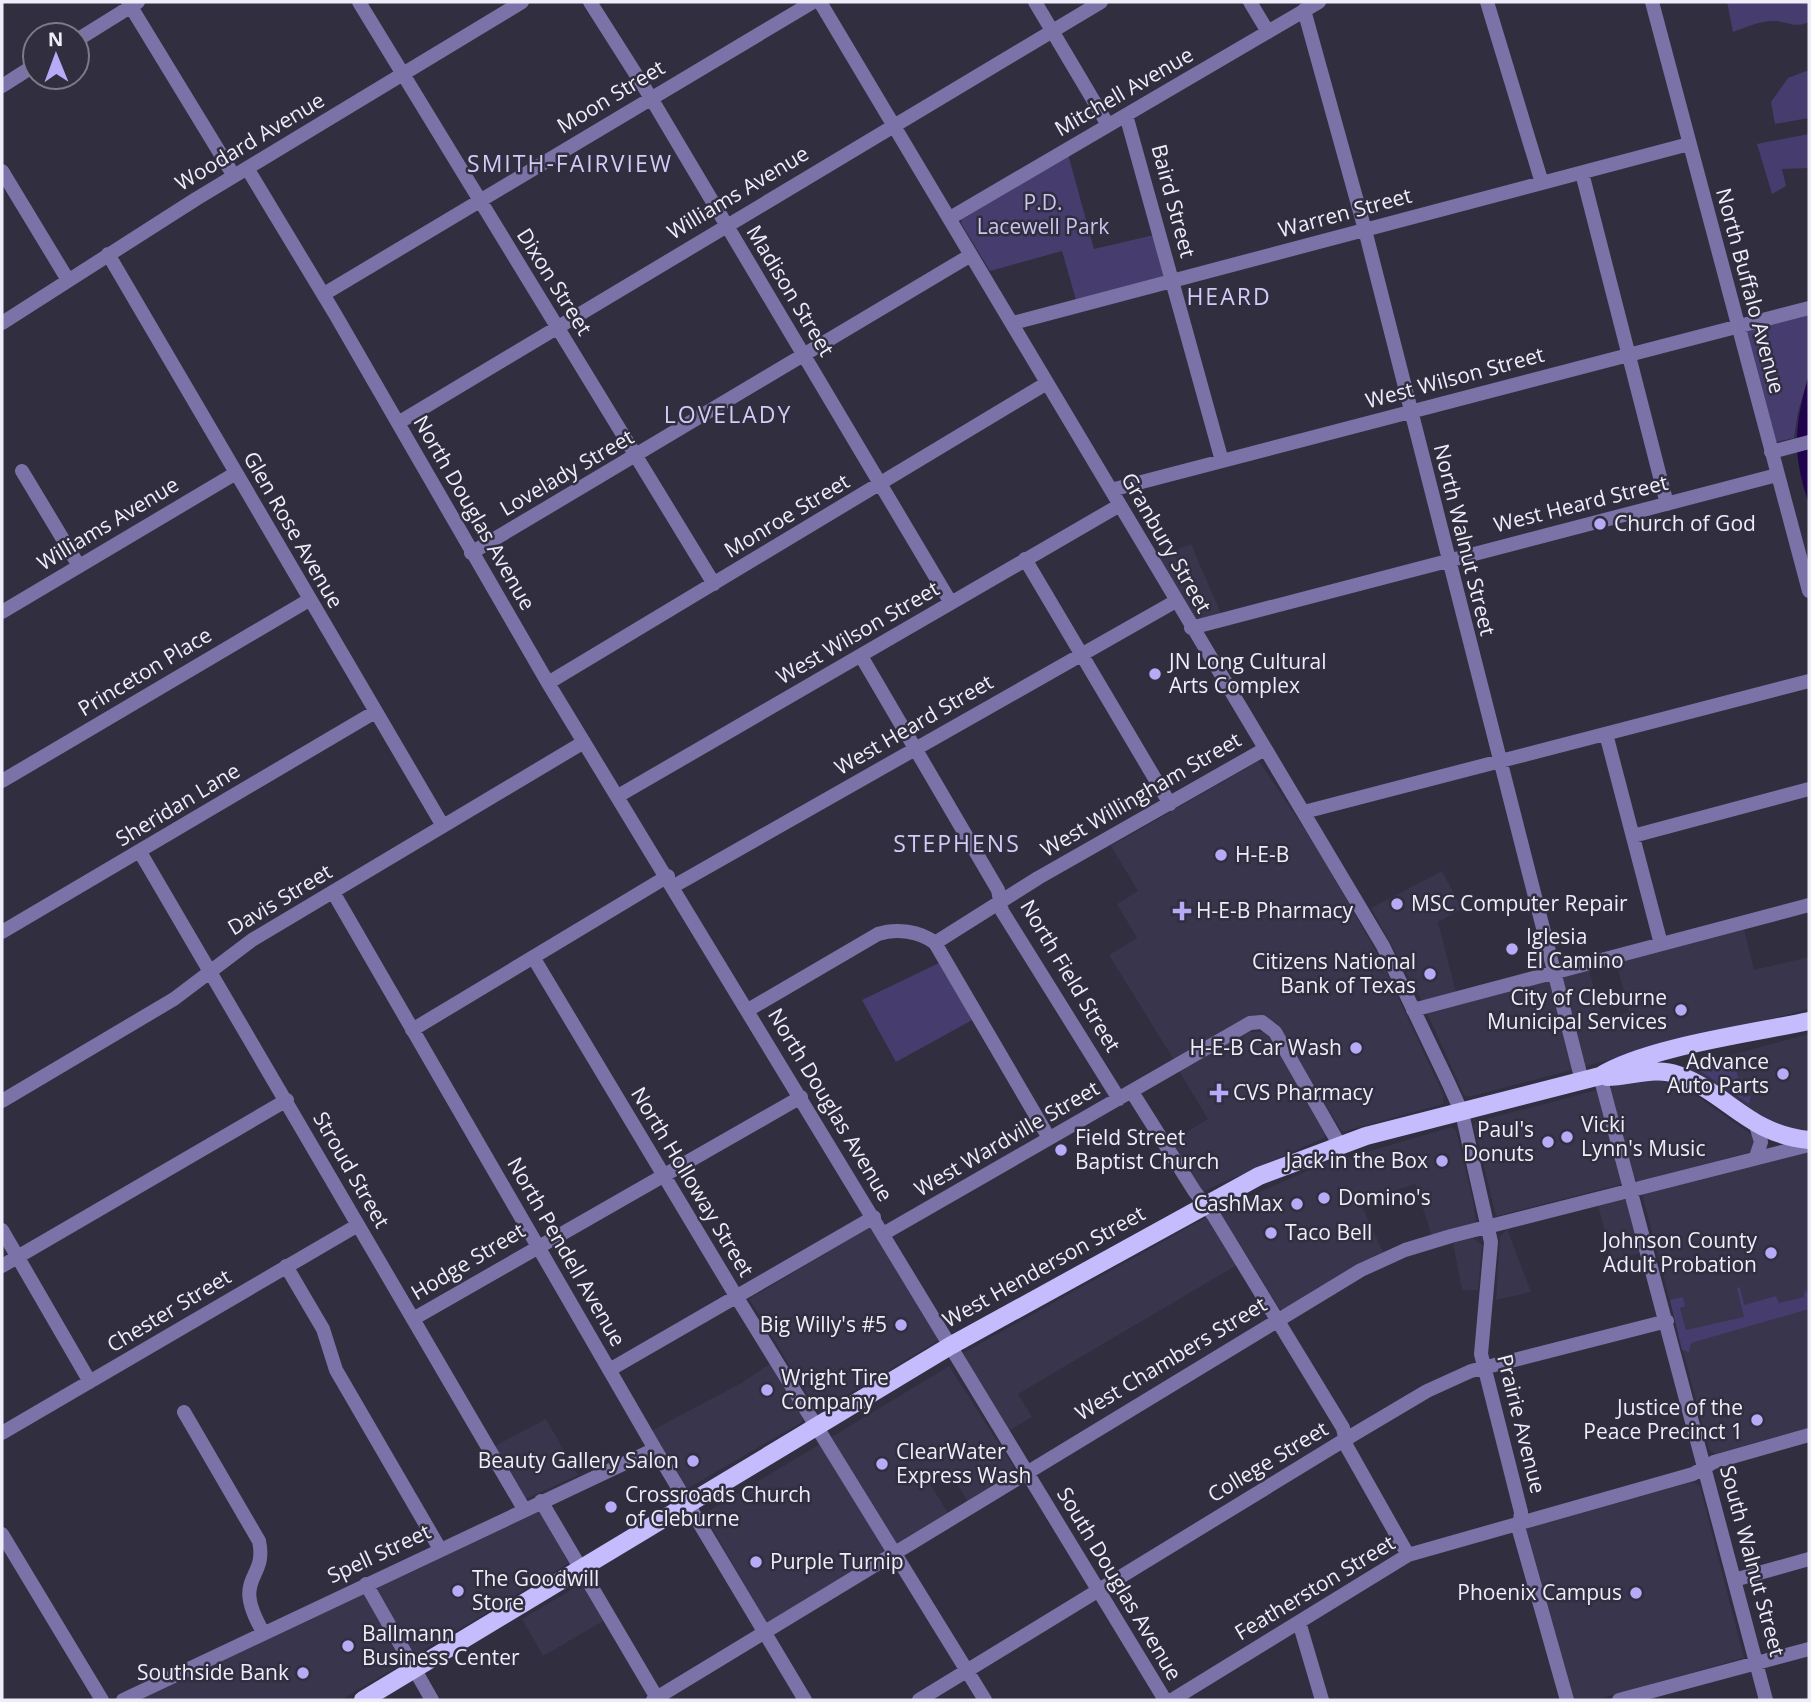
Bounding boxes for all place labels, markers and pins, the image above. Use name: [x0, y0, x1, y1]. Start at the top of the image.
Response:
place label: Church of God: [1614, 509, 1756, 537]
marker: Church of God: [1592, 516, 1608, 532]
place label: JN Long Cultural Arts Complex: [1167, 647, 1327, 699]
marker: JN Long Cultural Arts Complex: [1147, 666, 1163, 682]
place label: H-E-B: [1235, 840, 1289, 868]
marker: H-E-B: [1213, 847, 1229, 863]
place label: MSC Computer Repair: [1411, 889, 1628, 917]
place label: H-E-B Pharmacy: [1196, 896, 1354, 924]
marker: MSC Computer Repair: [1389, 896, 1405, 912]
marker: H-E-B Pharmacy: [1174, 903, 1190, 919]
place label: Iglesia El Camino: [1526, 922, 1624, 974]
marker: Iglesia El Camino: [1504, 941, 1520, 957]
place label: Citizens National Bank of Texas: [1252, 947, 1416, 999]
marker: Citizens National Bank of Texas: [1422, 966, 1438, 982]
place label: City of Cleburne Municipal Services: [1487, 983, 1667, 1035]
marker: City of Cleburne Municipal Services: [1673, 1002, 1689, 1018]
place label: H-E-B Car Wash: [1189, 1033, 1342, 1061]
marker: H-E-B Car Wash: [1348, 1040, 1364, 1056]
place label: Advance Auto Parts: [1667, 1047, 1769, 1099]
marker: Advance Auto Parts: [1775, 1066, 1791, 1082]
place label: CVS Pharmacy: [1233, 1078, 1374, 1106]
marker: CVS Pharmacy: [1211, 1085, 1227, 1101]
place label: Vicki Lynn's Music: [1581, 1110, 1705, 1162]
place label: Paul's Donuts: [1463, 1115, 1534, 1167]
place label: Field Street Baptist Church: [1075, 1123, 1219, 1175]
marker: Vicki Lynn's Music: [1559, 1129, 1575, 1145]
marker: Paul's Donuts: [1540, 1134, 1556, 1150]
marker: Field Street Baptist Church: [1053, 1142, 1069, 1158]
place label: Jack in the Box: [1284, 1146, 1428, 1174]
marker: Jack in the Box: [1434, 1153, 1450, 1169]
place label: Domino's: [1338, 1183, 1431, 1211]
place label: CashMax: [1194, 1189, 1283, 1217]
marker: Domino's: [1316, 1190, 1332, 1206]
marker: CashMax: [1289, 1196, 1305, 1212]
place label: Taco Bell: [1285, 1218, 1372, 1246]
marker: Taco Bell: [1263, 1225, 1279, 1241]
place label: Johnson County Adult Probation: [1600, 1226, 1757, 1278]
marker: Johnson County Adult Probation: [1763, 1245, 1779, 1261]
place label: Big Willy's #5: [760, 1310, 887, 1338]
marker: Big Willy's #5: [893, 1317, 909, 1333]
place label: Wright Tire Company: [781, 1363, 889, 1415]
marker: Wright Tire Company: [759, 1382, 775, 1398]
place label: Justice of the Peace Precinct 1: [1583, 1393, 1743, 1445]
marker: Justice of the Peace Precinct 1: [1749, 1412, 1765, 1428]
place label: ClearWater Express Wash: [896, 1437, 1031, 1489]
place label: Beauty Gallery Salon: [478, 1446, 679, 1474]
marker: Beauty Gallery Salon: [685, 1453, 701, 1469]
marker: ClearWater Express Wash: [874, 1456, 890, 1472]
place label: Crossroads Church of Cleburne: [625, 1480, 811, 1532]
marker: Crossroads Church of Cleburne: [603, 1499, 619, 1515]
place label: Purple Turnip: [770, 1547, 904, 1575]
marker: Purple Turnip: [748, 1554, 764, 1570]
place label: The Goodwill Store: [472, 1564, 599, 1616]
place label: Phoenix Campus: [1457, 1578, 1622, 1606]
marker: The Goodwill Store: [450, 1583, 466, 1599]
marker: Phoenix Campus: [1628, 1585, 1644, 1601]
place label: Ballmann Business Center: [362, 1619, 520, 1671]
marker: Ballmann Business Center: [340, 1638, 356, 1654]
place label: Southside Bank: [137, 1658, 289, 1686]
marker: Southside Bank: [295, 1665, 311, 1681]

